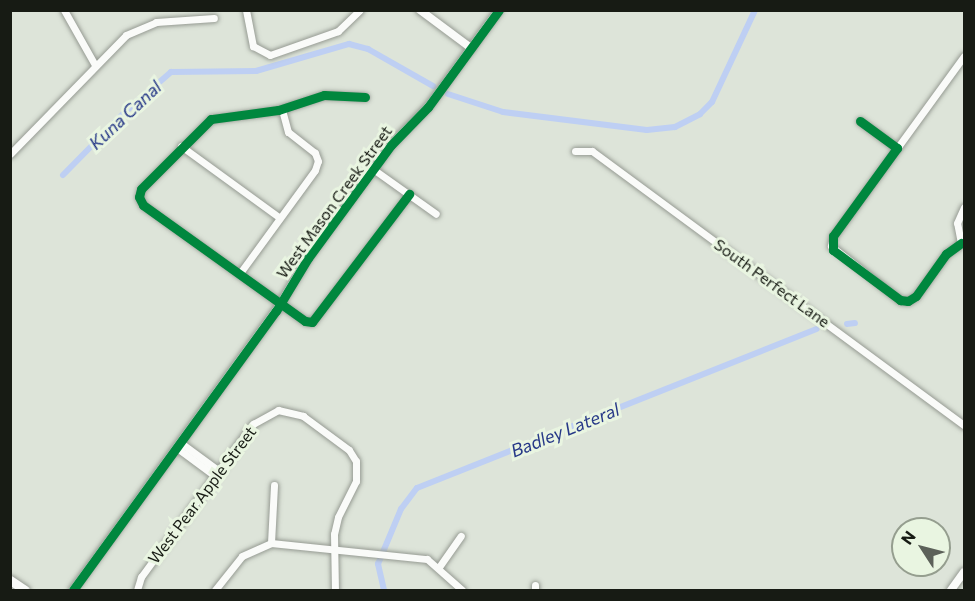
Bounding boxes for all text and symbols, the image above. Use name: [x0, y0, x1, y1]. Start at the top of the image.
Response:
water label: Kuna Canal: [84, 76, 166, 154]
street label: West Mason Creek Street: [272, 122, 396, 282]
street label: South Perfect Lane: [710, 235, 834, 331]
water label: Badley Lateral: [507, 398, 623, 462]
street label: West Pear Apple Street: [144, 422, 260, 568]
north arrow: [891, 517, 951, 577]
text: N: [896, 527, 919, 548]

